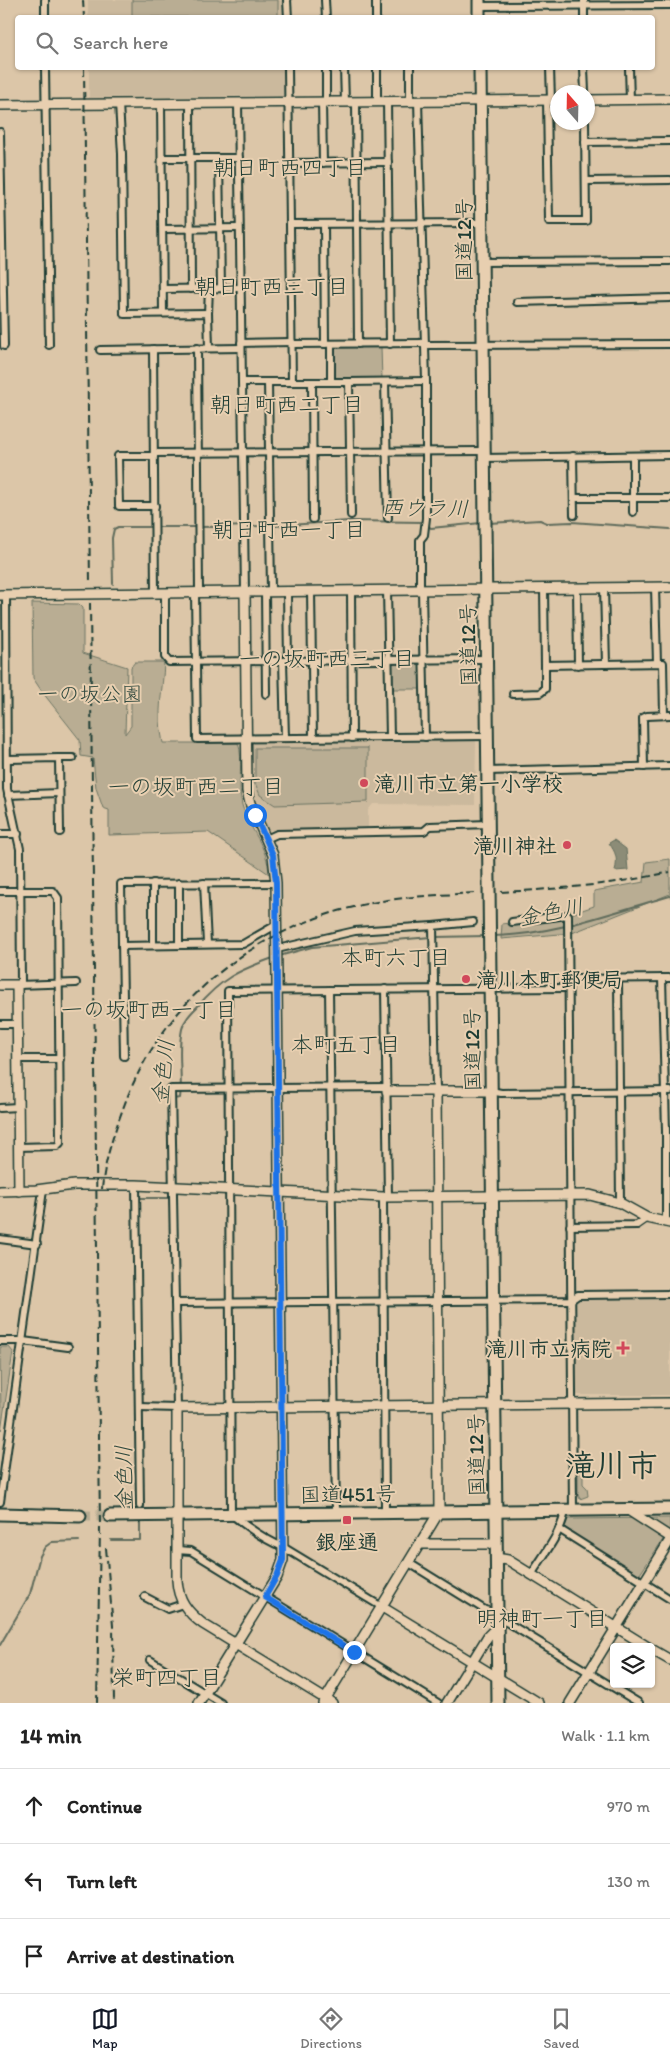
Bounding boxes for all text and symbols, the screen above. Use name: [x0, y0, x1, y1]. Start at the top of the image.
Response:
search box: [15, 15, 655, 70]
icon: search: [33, 29, 61, 57]
text: Search here: [73, 31, 168, 54]
north arrow: [550, 85, 595, 130]
district label: 朝日町西四丁目: [213, 154, 367, 181]
street label: 国道12号: [451, 198, 476, 282]
district label: 朝日町西三丁目: [195, 273, 349, 300]
district label: 朝日町西二丁目: [210, 391, 364, 418]
water label: 西ウラ川: [381, 494, 469, 522]
district label: 朝日町西一丁目: [212, 516, 366, 543]
street label: 国道12号: [455, 603, 481, 687]
district label: 一の坂町西三丁目: [239, 645, 415, 672]
park label: 一の坂公園: [38, 681, 143, 706]
place label: 滝川市立第一小学校: [374, 771, 563, 796]
district label: 一の坂町西二丁目: [108, 773, 284, 800]
marker: 滝川市立第一小学校: [358, 777, 370, 789]
route start: [244, 804, 267, 827]
place label: 滝川神社: [473, 833, 557, 858]
marker: 滝川神社: [561, 839, 573, 851]
water label: 金色川: [516, 892, 586, 932]
district label: 本町六丁目: [341, 944, 451, 971]
place label: 滝川本町郵便局: [476, 967, 623, 992]
marker: 滝川本町郵便局: [460, 973, 472, 985]
district label: 一の坂町西一丁目: [61, 996, 237, 1023]
street label: 国道12号: [459, 1008, 485, 1092]
district label: 本町五丁目: [291, 1031, 401, 1058]
water label: 金色川: [146, 1038, 180, 1106]
place label: 滝川市立病院: [486, 1336, 612, 1361]
marker: 滝川市立病院: [616, 1341, 630, 1355]
street label: 国道12号: [463, 1413, 489, 1497]
water label: 金色川: [110, 1445, 138, 1511]
district label: 滝川市: [565, 1447, 658, 1484]
street label: 国道451号: [300, 1481, 396, 1507]
marker: 銀座通: [341, 1514, 353, 1526]
place label: 銀座通: [316, 1529, 379, 1554]
district label: 明神町一丁目: [476, 1605, 608, 1632]
route end: [343, 1641, 366, 1664]
map controls: [610, 1643, 655, 1688]
button: layers: [610, 1643, 655, 1688]
district label: 栄町四丁目: [112, 1664, 222, 1691]
text: 14 min: [20, 1723, 81, 1748]
text: Walk · 1.1 km: [561, 1726, 650, 1745]
icon: ahead: [20, 1792, 48, 1820]
text: Continue: [67, 1795, 142, 1818]
text: 970 m: [607, 1797, 650, 1816]
icon: left: [20, 1867, 48, 1895]
text: Turn left: [67, 1870, 137, 1893]
text: 130 m: [607, 1872, 650, 1891]
icon: arrive: [20, 1942, 48, 1970]
text: Arrive at destination: [67, 1945, 234, 1968]
tab: Map: [91, 2005, 119, 2052]
tab: Directions: [300, 2005, 362, 2052]
tab: Saved: [543, 2005, 579, 2052]

